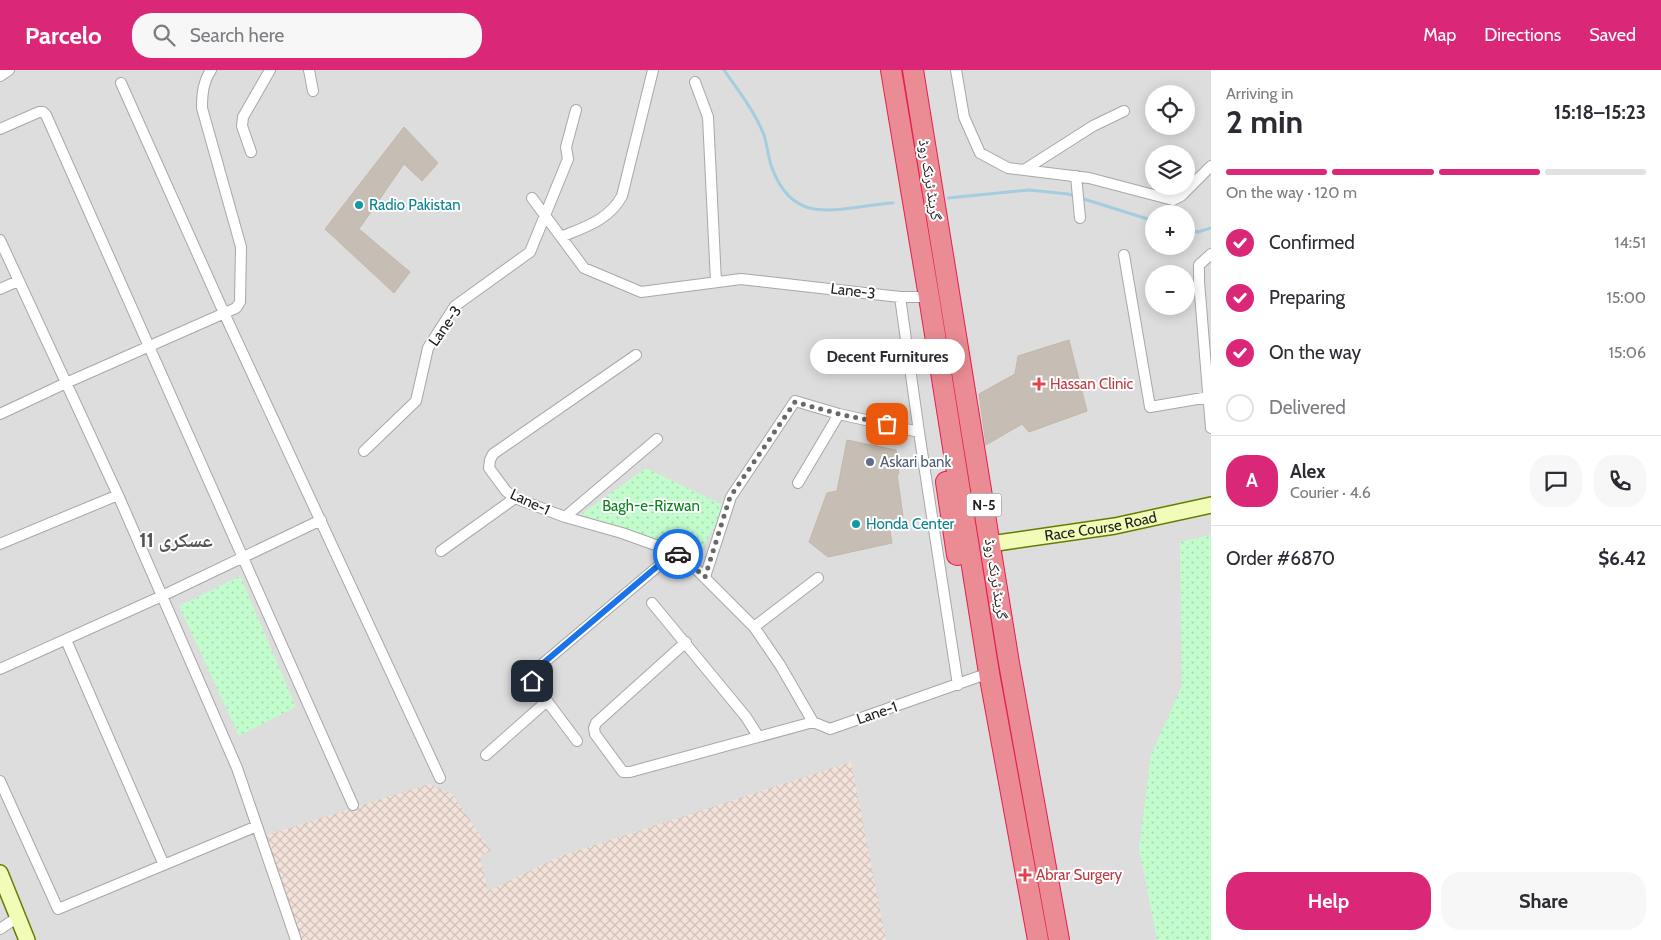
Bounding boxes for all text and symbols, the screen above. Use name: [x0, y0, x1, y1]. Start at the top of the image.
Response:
search box: [132, 13, 482, 58]
text: Parcelo: [25, 21, 102, 50]
icon: search: [150, 21, 178, 49]
text: Search here: [190, 24, 284, 47]
text: Map: [1423, 24, 1456, 46]
text: Directions: [1484, 24, 1561, 46]
text: Saved: [1589, 24, 1636, 46]
text: Arriving in: [1226, 84, 1293, 103]
map controls: [1145, 85, 1195, 315]
button: locate: [1145, 85, 1195, 135]
text: 15:18–15:23: [1554, 101, 1646, 124]
text: 2 min: [1226, 102, 1303, 141]
street label: گرینڈ ٹرنک روڈ: [915, 138, 945, 222]
button: layers: [1145, 145, 1195, 195]
text: On the way · 120 m: [1226, 183, 1357, 202]
place label: Radio Pakistan: [369, 196, 461, 214]
marker: Radio Pakistan: [353, 199, 365, 211]
button: +: [1145, 205, 1195, 255]
icon: check: [1226, 229, 1254, 257]
text: Confirmed: [1269, 231, 1355, 254]
text: 14:51: [1614, 233, 1646, 252]
button: −: [1145, 265, 1195, 315]
street label: Lane-3: [830, 279, 876, 303]
icon: check: [1226, 284, 1254, 312]
text: Preparing: [1269, 286, 1345, 309]
text: 15:00: [1606, 288, 1646, 307]
street label: Lane-3: [425, 302, 465, 350]
callout: Decent Furnitures: [810, 339, 964, 374]
icon: check: [1226, 339, 1254, 367]
text: On the way: [1269, 341, 1361, 364]
text: 15:06: [1609, 343, 1646, 362]
text: Decent Furnitures: [826, 347, 949, 366]
place label: Hassan Clinic: [1050, 375, 1134, 393]
marker: Hassan Clinic: [1032, 377, 1046, 391]
text: Delivered: [1269, 396, 1346, 419]
pin: [866, 403, 908, 445]
icon: bag: [873, 410, 901, 438]
place label: Askari bank: [880, 453, 951, 471]
button: chat: [1530, 455, 1582, 507]
button: phone: [1594, 455, 1646, 507]
marker: Askari bank: [864, 456, 876, 468]
text: Alex: [1290, 460, 1326, 483]
text: A: [1246, 469, 1258, 492]
text: Courier · 4.6: [1290, 483, 1371, 502]
street label: Lane-1: [507, 485, 553, 519]
road number: N-5: [966, 494, 1002, 516]
park label: Bagh-e-Rizwan: [602, 497, 700, 515]
street label: Race Course Road: [1043, 508, 1159, 545]
place label: Honda Center: [866, 515, 955, 533]
marker: Honda Center: [850, 518, 862, 530]
district label: عسکری 11: [139, 528, 213, 552]
courier: [653, 529, 703, 579]
street label: گرینڈ ٹرنک روڈ: [981, 537, 1011, 621]
icon: car: [664, 540, 692, 568]
text: Order #6870: [1226, 547, 1335, 570]
text: $6.42: [1598, 547, 1646, 570]
pin: [511, 660, 553, 702]
icon: home: [518, 667, 546, 695]
street label: Lane-1: [854, 698, 900, 728]
place label: Abrar Surgery: [1036, 866, 1123, 884]
marker: Abrar Surgery: [1018, 868, 1032, 882]
button: Help: [1226, 872, 1431, 930]
button: Share: [1441, 872, 1646, 930]

